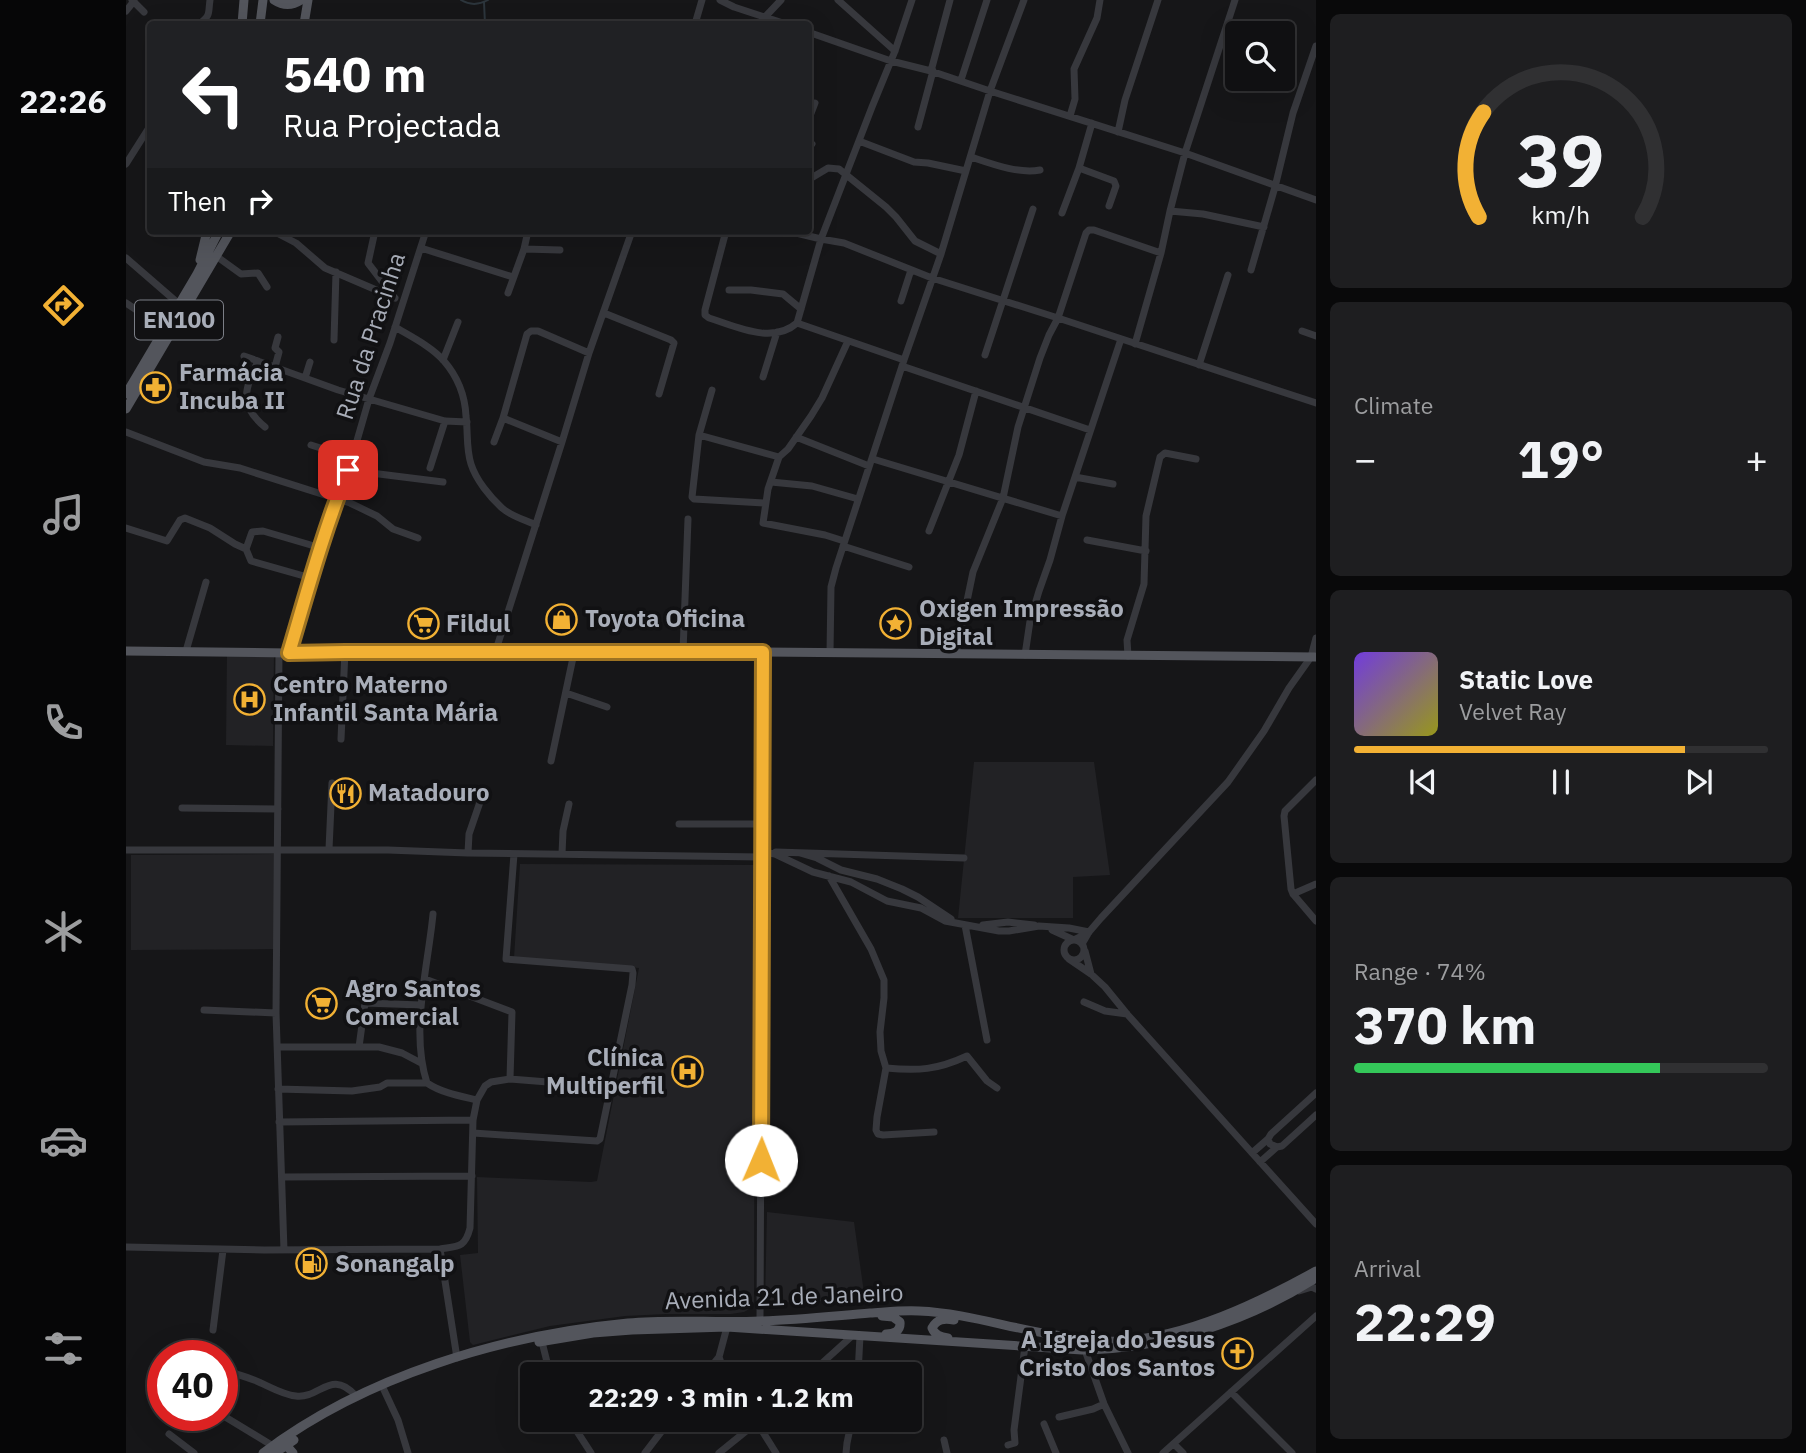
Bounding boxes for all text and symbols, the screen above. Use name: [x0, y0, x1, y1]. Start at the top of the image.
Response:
map controls: [1225, 21, 1295, 91]
button: search: [1225, 21, 1295, 91]
text: 540 m: [283, 42, 427, 105]
icon: left: [168, 49, 259, 140]
text: 22:26: [19, 80, 107, 122]
text: Rua Projectada: [283, 104, 501, 146]
text: 39: [1517, 112, 1605, 207]
icon: right: [241, 182, 279, 220]
text: Then: [168, 184, 227, 218]
text: km/h: [1532, 198, 1590, 231]
street label: Rua da Pracinha: [328, 248, 412, 423]
icon: directions: [39, 281, 88, 330]
road number: EN100: [135, 300, 223, 340]
place label: Farmácia Incuba II: [179, 356, 285, 416]
pharmacy icon: Farmácia Incuba II: [139, 370, 173, 404]
text: Climate: [1354, 390, 1433, 420]
text: 19°: [1518, 425, 1604, 492]
text: −: [1354, 434, 1377, 483]
text: +: [1745, 434, 1768, 483]
pin: [318, 440, 378, 500]
icon: arrive: [329, 451, 367, 489]
icon: music: [39, 490, 88, 539]
place label: Oxigen Impressão Digital: [919, 592, 1124, 652]
shop icon: Toyota Oficina: [545, 602, 579, 636]
place label: Toyota Oficina: [585, 602, 745, 634]
place icon: Oxigen Impressão Digital: [879, 606, 913, 640]
supermarket icon: Fildul: [406, 607, 440, 641]
place label: Fildul: [446, 607, 510, 639]
text: Static Love: [1459, 662, 1593, 696]
place label: Centro Materno Infantil Santa Mária: [273, 668, 498, 728]
hospital icon: Centro Materno Infantil Santa Mária: [233, 682, 267, 716]
text: Velvet Ray: [1459, 696, 1566, 726]
icon: phone: [39, 698, 88, 747]
icon: previous: [1404, 763, 1442, 801]
icon: pause: [1542, 763, 1580, 801]
icon: next: [1680, 763, 1718, 801]
restaurant icon: Matadouro: [328, 776, 362, 810]
place label: Matadouro: [368, 776, 490, 808]
icon: climate: [39, 907, 88, 956]
text: Range · 74%: [1354, 956, 1486, 986]
place label: Agro Santos Comercial: [345, 972, 481, 1032]
supermarket icon: Agro Santos Comercial: [305, 986, 339, 1020]
text: 370 km: [1354, 991, 1536, 1058]
place label: Clínica Multiperfil: [546, 1041, 664, 1101]
hospital icon: Clínica Multiperfil: [670, 1055, 704, 1089]
icon: car: [39, 1116, 88, 1165]
position arrow: [724, 1123, 798, 1197]
fuel station icon: Sonangalp: [295, 1247, 329, 1281]
place label: Sonangalp: [335, 1247, 455, 1279]
text: Arrival: [1354, 1253, 1421, 1283]
street label: Avenida 21 de Janeiro: [664, 1276, 904, 1316]
text: 22:29: [1354, 1288, 1496, 1355]
place label: A Igreja do Jesus Cristo dos Santos: [1019, 1323, 1215, 1383]
icon: filters: [39, 1324, 88, 1373]
church icon: A Igreja do Jesus Cristo dos Santos: [1221, 1337, 1255, 1371]
speed limit sign: 40: [147, 1340, 238, 1431]
text: 22:29 · 3 min · 1.2 km: [588, 1380, 854, 1414]

